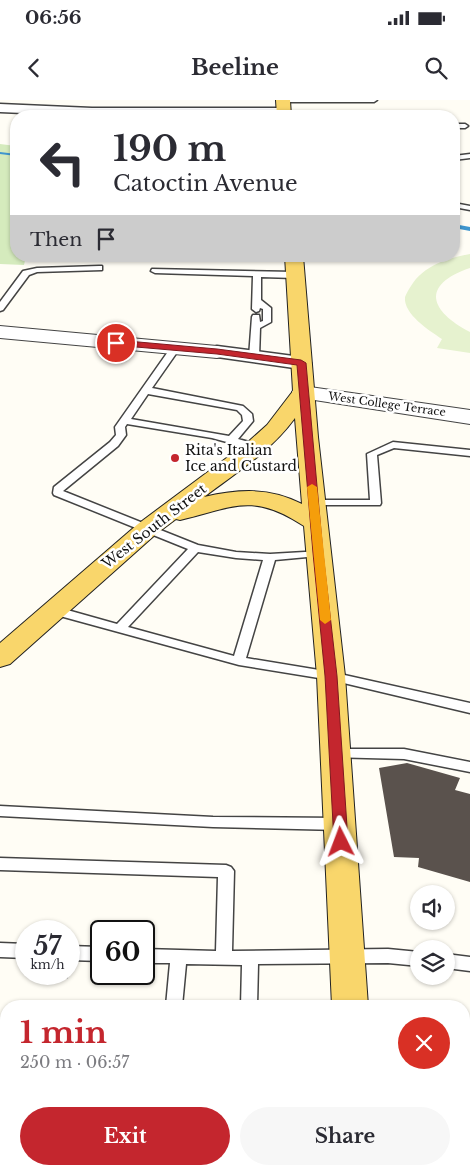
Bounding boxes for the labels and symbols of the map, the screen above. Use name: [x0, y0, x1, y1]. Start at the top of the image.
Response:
pin: [95, 322, 137, 364]
street label: West College Terrace: [326, 389, 447, 419]
place label: Rita's Italian Ice and Custard: [185, 441, 297, 475]
marker: Rita's Italian Ice and Custard: [169, 452, 181, 464]
street label: West South Street: [97, 479, 210, 573]
position arrow: [314, 815, 366, 867]
speed limit sign: 60: [90, 920, 155, 985]

